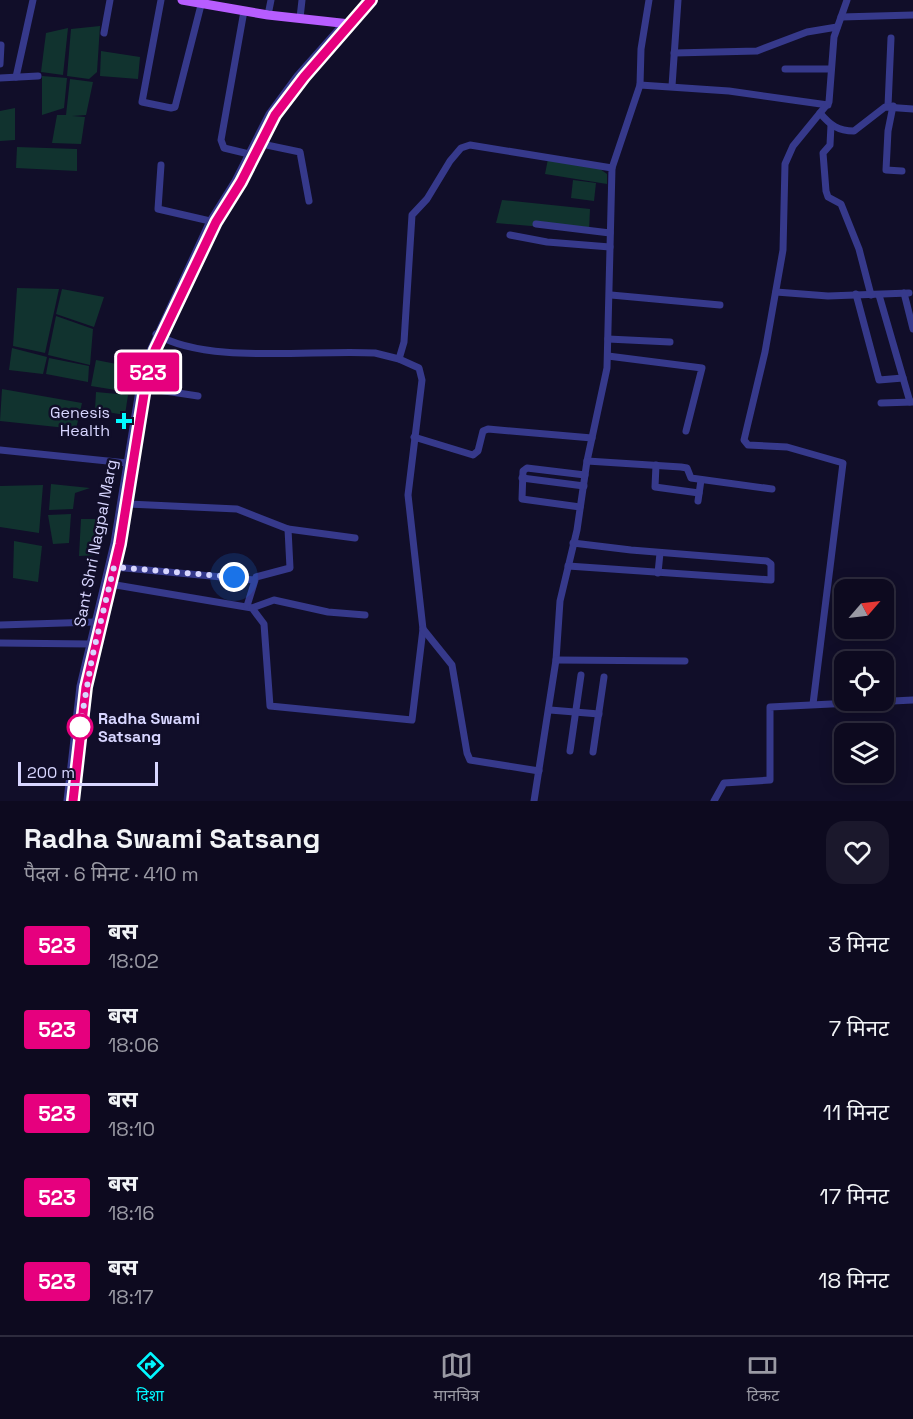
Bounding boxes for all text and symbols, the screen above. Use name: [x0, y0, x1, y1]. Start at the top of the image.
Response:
line badge: 523: [114, 352, 182, 392]
text: 523: [129, 359, 167, 386]
place label: Genesis Health: [50, 402, 110, 441]
marker: Genesis Health: [115, 412, 133, 430]
street label: Sant Shri Nagpal Marg: [69, 458, 122, 629]
your location: [219, 562, 249, 592]
north arrow: [834, 579, 894, 639]
map controls: [834, 579, 894, 783]
button: locate: [834, 651, 894, 711]
place label: Radha Swami Satsang: [98, 708, 200, 747]
marker: Radha Swami Satsang: [67, 714, 93, 740]
button: layers: [834, 723, 894, 783]
scale bar: [18, 759, 158, 786]
text: 200 m: [27, 762, 75, 783]
text: Radha Swami Satsang: [24, 820, 320, 856]
button: heart: [826, 821, 889, 884]
text: पैदल · 6 मिनट · 410 m: [24, 861, 199, 887]
text: बस: [108, 917, 138, 945]
text: 3 मिनट: [828, 930, 889, 958]
text: 523: [38, 932, 76, 959]
text: 18:02: [108, 948, 159, 974]
text: बस: [108, 1001, 138, 1029]
text: 7 मिनट: [829, 1014, 889, 1042]
text: 523: [38, 1016, 76, 1043]
text: 18:06: [108, 1032, 159, 1058]
text: बस: [108, 1085, 138, 1113]
text: 11 मिनट: [823, 1098, 889, 1126]
text: 523: [38, 1100, 76, 1127]
text: 18:10: [108, 1116, 155, 1142]
text: बस: [108, 1169, 138, 1197]
text: 17 मिनट: [820, 1182, 889, 1210]
text: 523: [38, 1184, 76, 1211]
text: 18:16: [108, 1200, 154, 1226]
text: बस: [108, 1253, 138, 1281]
text: 18 मिनट: [818, 1266, 889, 1294]
text: 523: [38, 1268, 76, 1295]
text: 18:17: [108, 1284, 154, 1310]
tab: दिशा: [134, 1349, 167, 1408]
tab: मानचित्र: [434, 1349, 479, 1408]
tab: टिकट: [746, 1349, 779, 1408]

